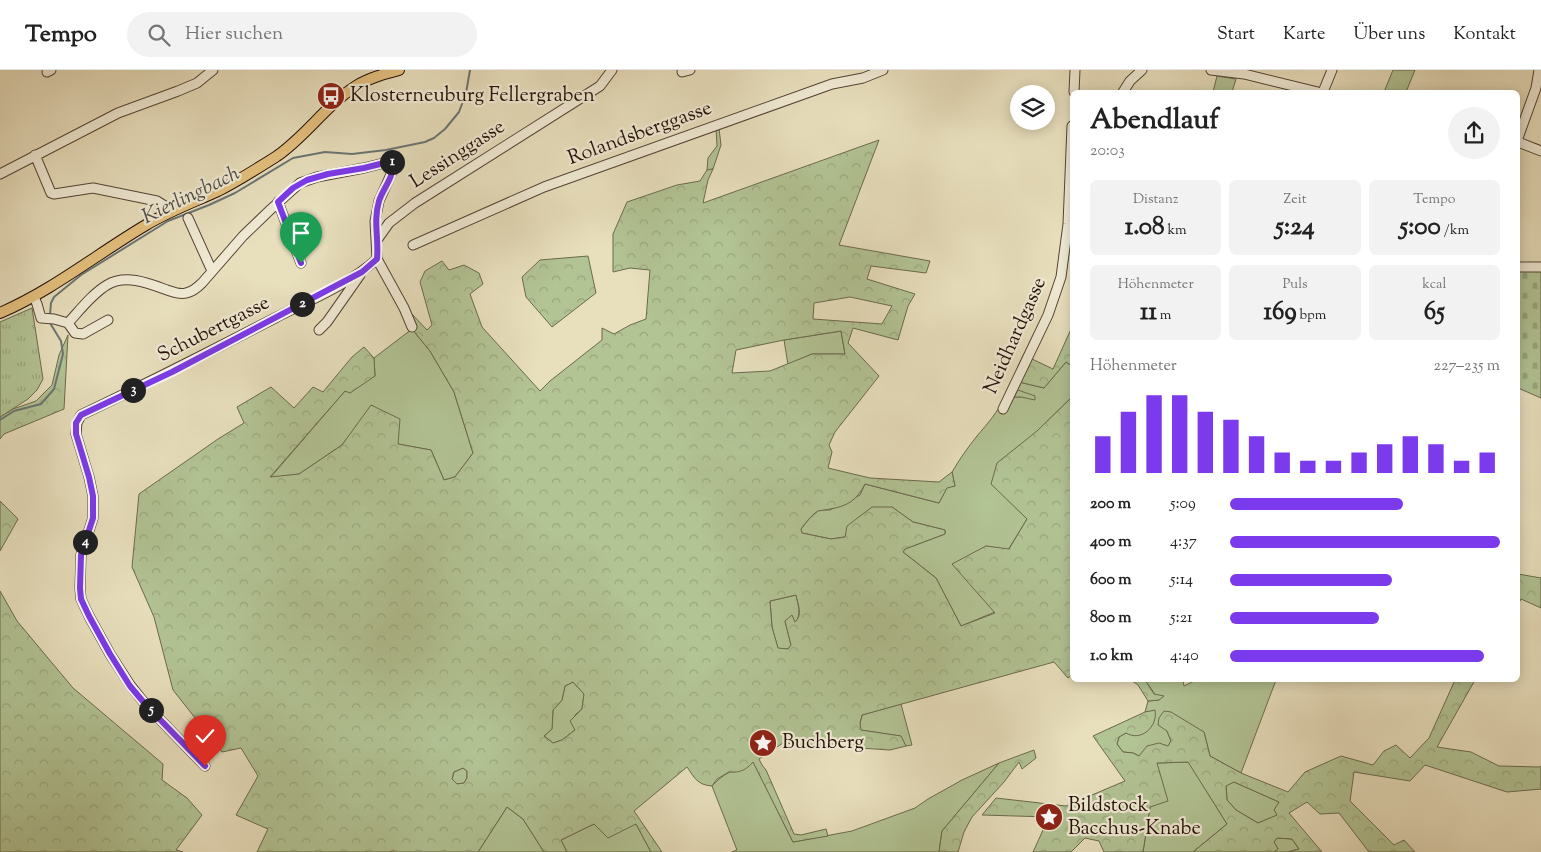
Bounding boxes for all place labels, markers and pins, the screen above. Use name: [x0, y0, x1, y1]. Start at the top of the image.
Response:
bus stop icon: Klosterneuburg Fellergraben: [316, 81, 346, 111]
place label: Klosterneuburg Fellergraben: [350, 82, 595, 111]
pin: 1: [380, 150, 404, 174]
pin: [280, 212, 322, 263]
pin: 2: [290, 292, 314, 316]
pin: 3: [120, 378, 146, 402]
pin: 4: [72, 530, 98, 554]
pin: 5: [138, 698, 164, 722]
pin: [184, 715, 226, 766]
place icon: Buchberg: [748, 728, 778, 758]
place label: Buchberg: [782, 729, 864, 758]
place label: Bildstock Bacchus-Knabe: [1068, 792, 1201, 844]
place icon: Bildstock Bacchus-Knabe: [1034, 802, 1064, 832]

